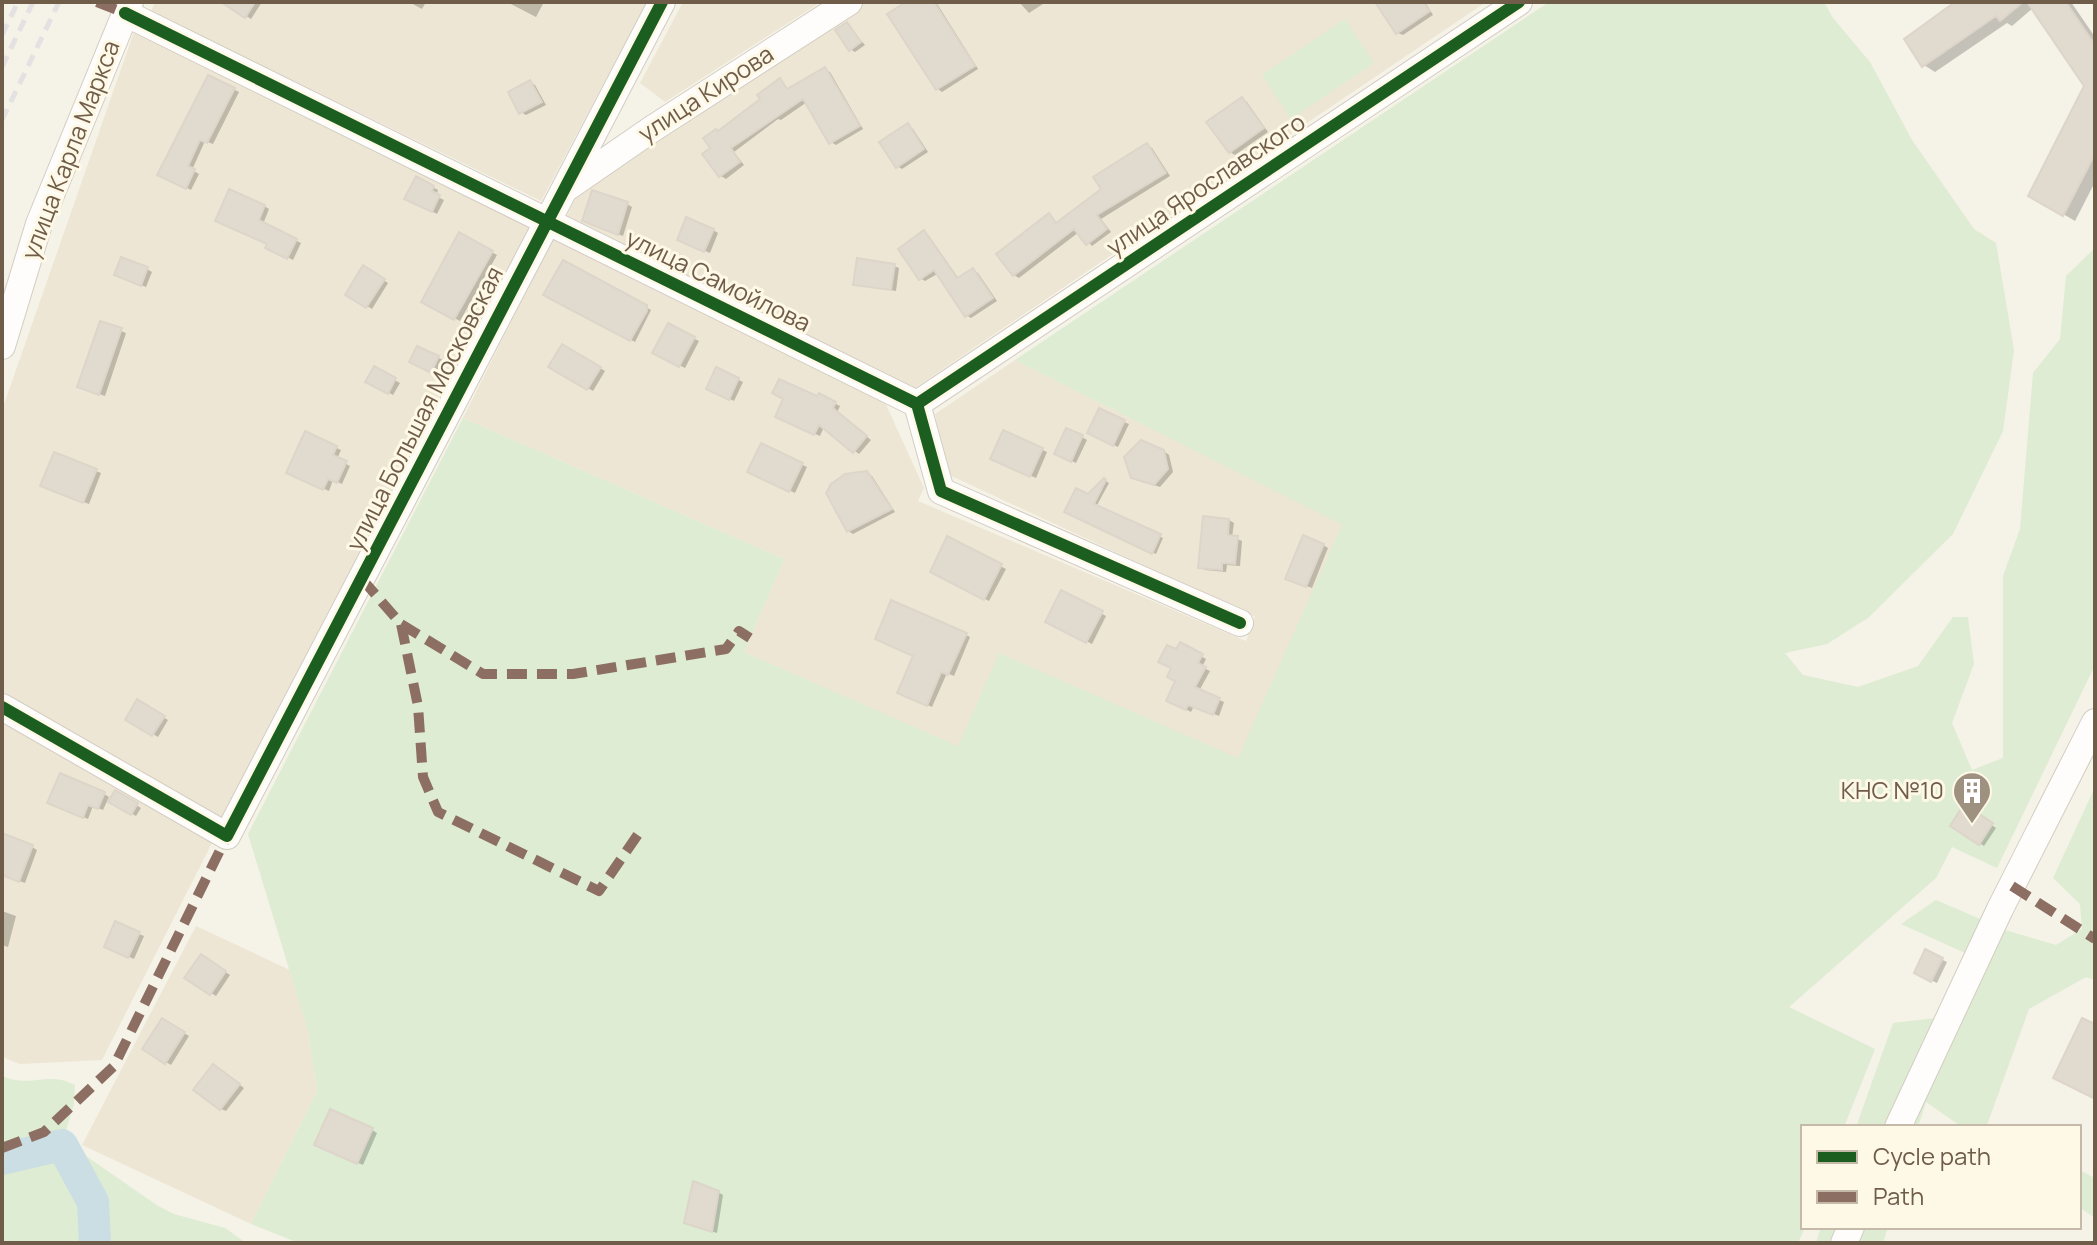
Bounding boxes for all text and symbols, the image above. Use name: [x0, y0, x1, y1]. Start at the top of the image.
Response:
street label: улица Карла Маркса: [13, 35, 127, 264]
street label: улица Кирова: [631, 37, 779, 149]
street label: улица Ярославского: [1099, 105, 1311, 263]
street label: улица Самойлова: [621, 221, 817, 339]
street label: улица Большая Московская: [337, 260, 510, 556]
building icon: КНС №10: [1951, 770, 1993, 825]
place label: КНС №10: [1841, 773, 1944, 806]
legend: [1801, 1125, 2081, 1229]
text: Cycle path: [1873, 1139, 1991, 1172]
text: Path: [1873, 1179, 1924, 1212]

